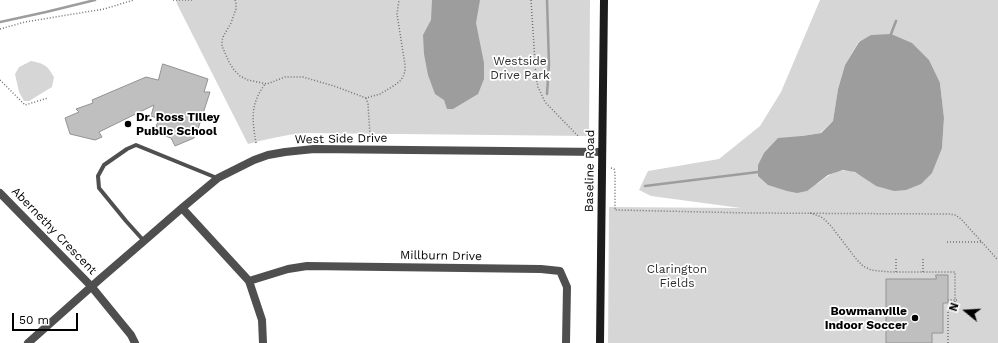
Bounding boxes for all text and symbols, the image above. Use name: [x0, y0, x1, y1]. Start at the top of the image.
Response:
park label: Westside Drive Park: [490, 54, 550, 82]
place label: Dr. Ross Tilley Public School: [136, 110, 220, 138]
marker: Dr. Ross Tilley Public School: [123, 119, 133, 129]
street label: Baseline Road: [582, 130, 598, 212]
street label: West Side Drive: [295, 131, 387, 147]
street label: Abernethy Crescent: [8, 184, 100, 278]
street label: Millburn Drive: [400, 248, 482, 264]
park label: Clarington Fields: [647, 262, 707, 290]
north arrow: [946, 291, 986, 331]
text: N: [947, 301, 962, 313]
place label: Bowmanville Indoor Soccer: [825, 304, 907, 332]
scale bar: [14, 305, 80, 331]
text: 50 m: [19, 313, 49, 327]
marker: Bowmanville Indoor Soccer: [910, 313, 920, 323]

